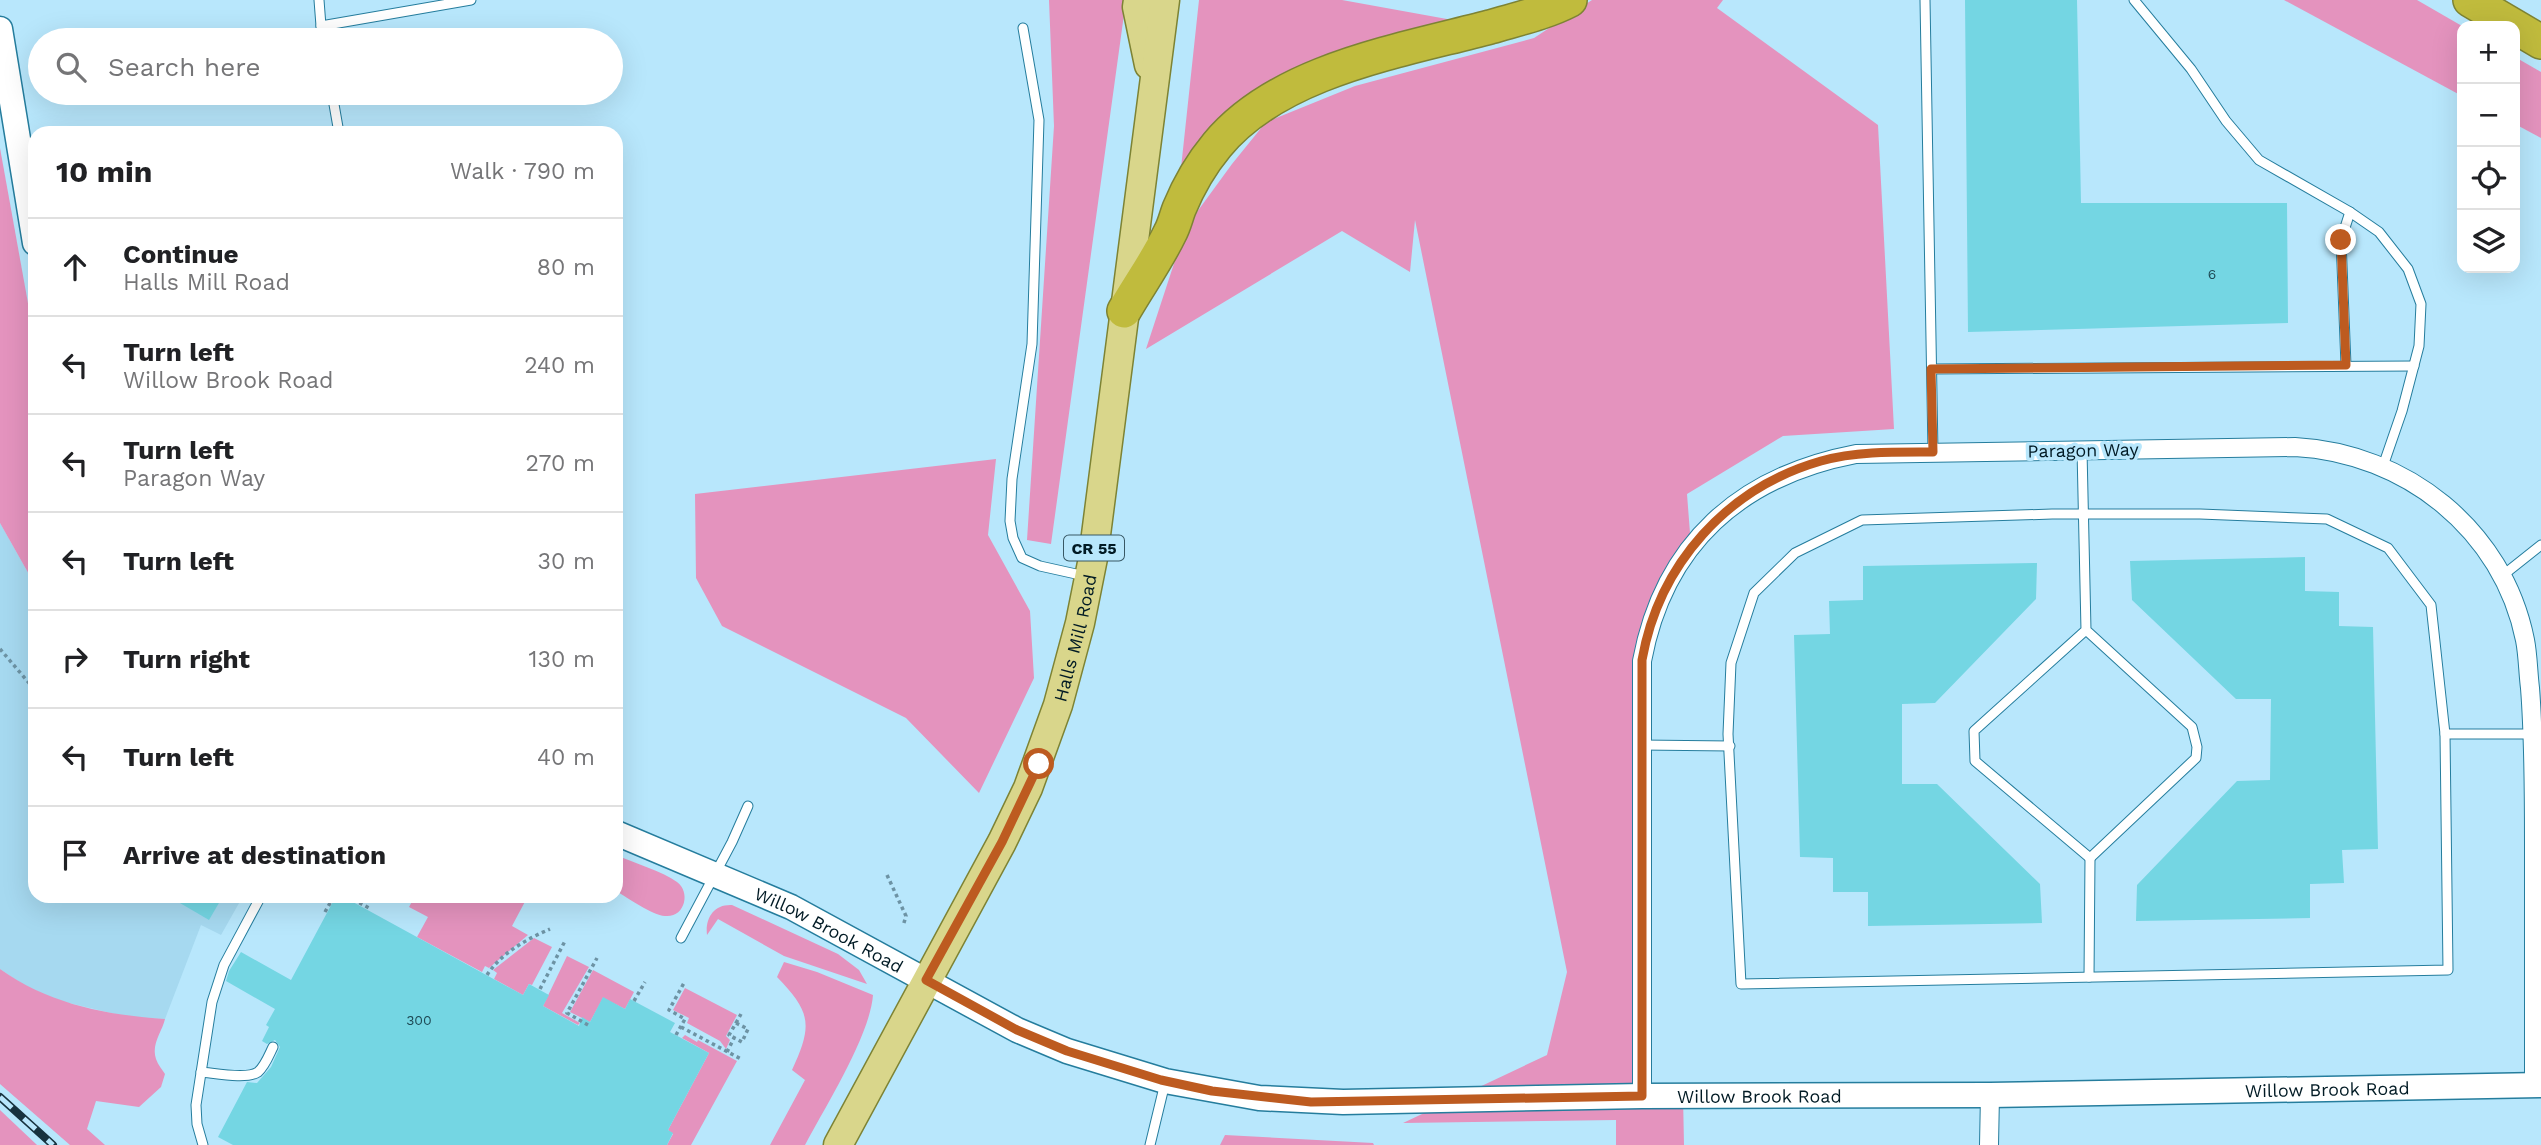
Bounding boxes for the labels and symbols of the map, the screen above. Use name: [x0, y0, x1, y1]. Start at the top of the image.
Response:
route end: [2325, 224, 2356, 255]
house number: 6: [2208, 266, 2216, 282]
street label: Paragon Way: [2027, 439, 2139, 461]
road number: CR 55: [1064, 536, 1124, 561]
street label: Halls Mill Road: [1049, 572, 1100, 704]
route start: [1023, 748, 1054, 779]
street label: Willow Brook Road: [752, 882, 907, 977]
house number: 300: [406, 1012, 432, 1028]
street label: Willow Brook Road: [2245, 1077, 2410, 1101]
street label: Willow Brook Road: [1677, 1085, 1842, 1106]

